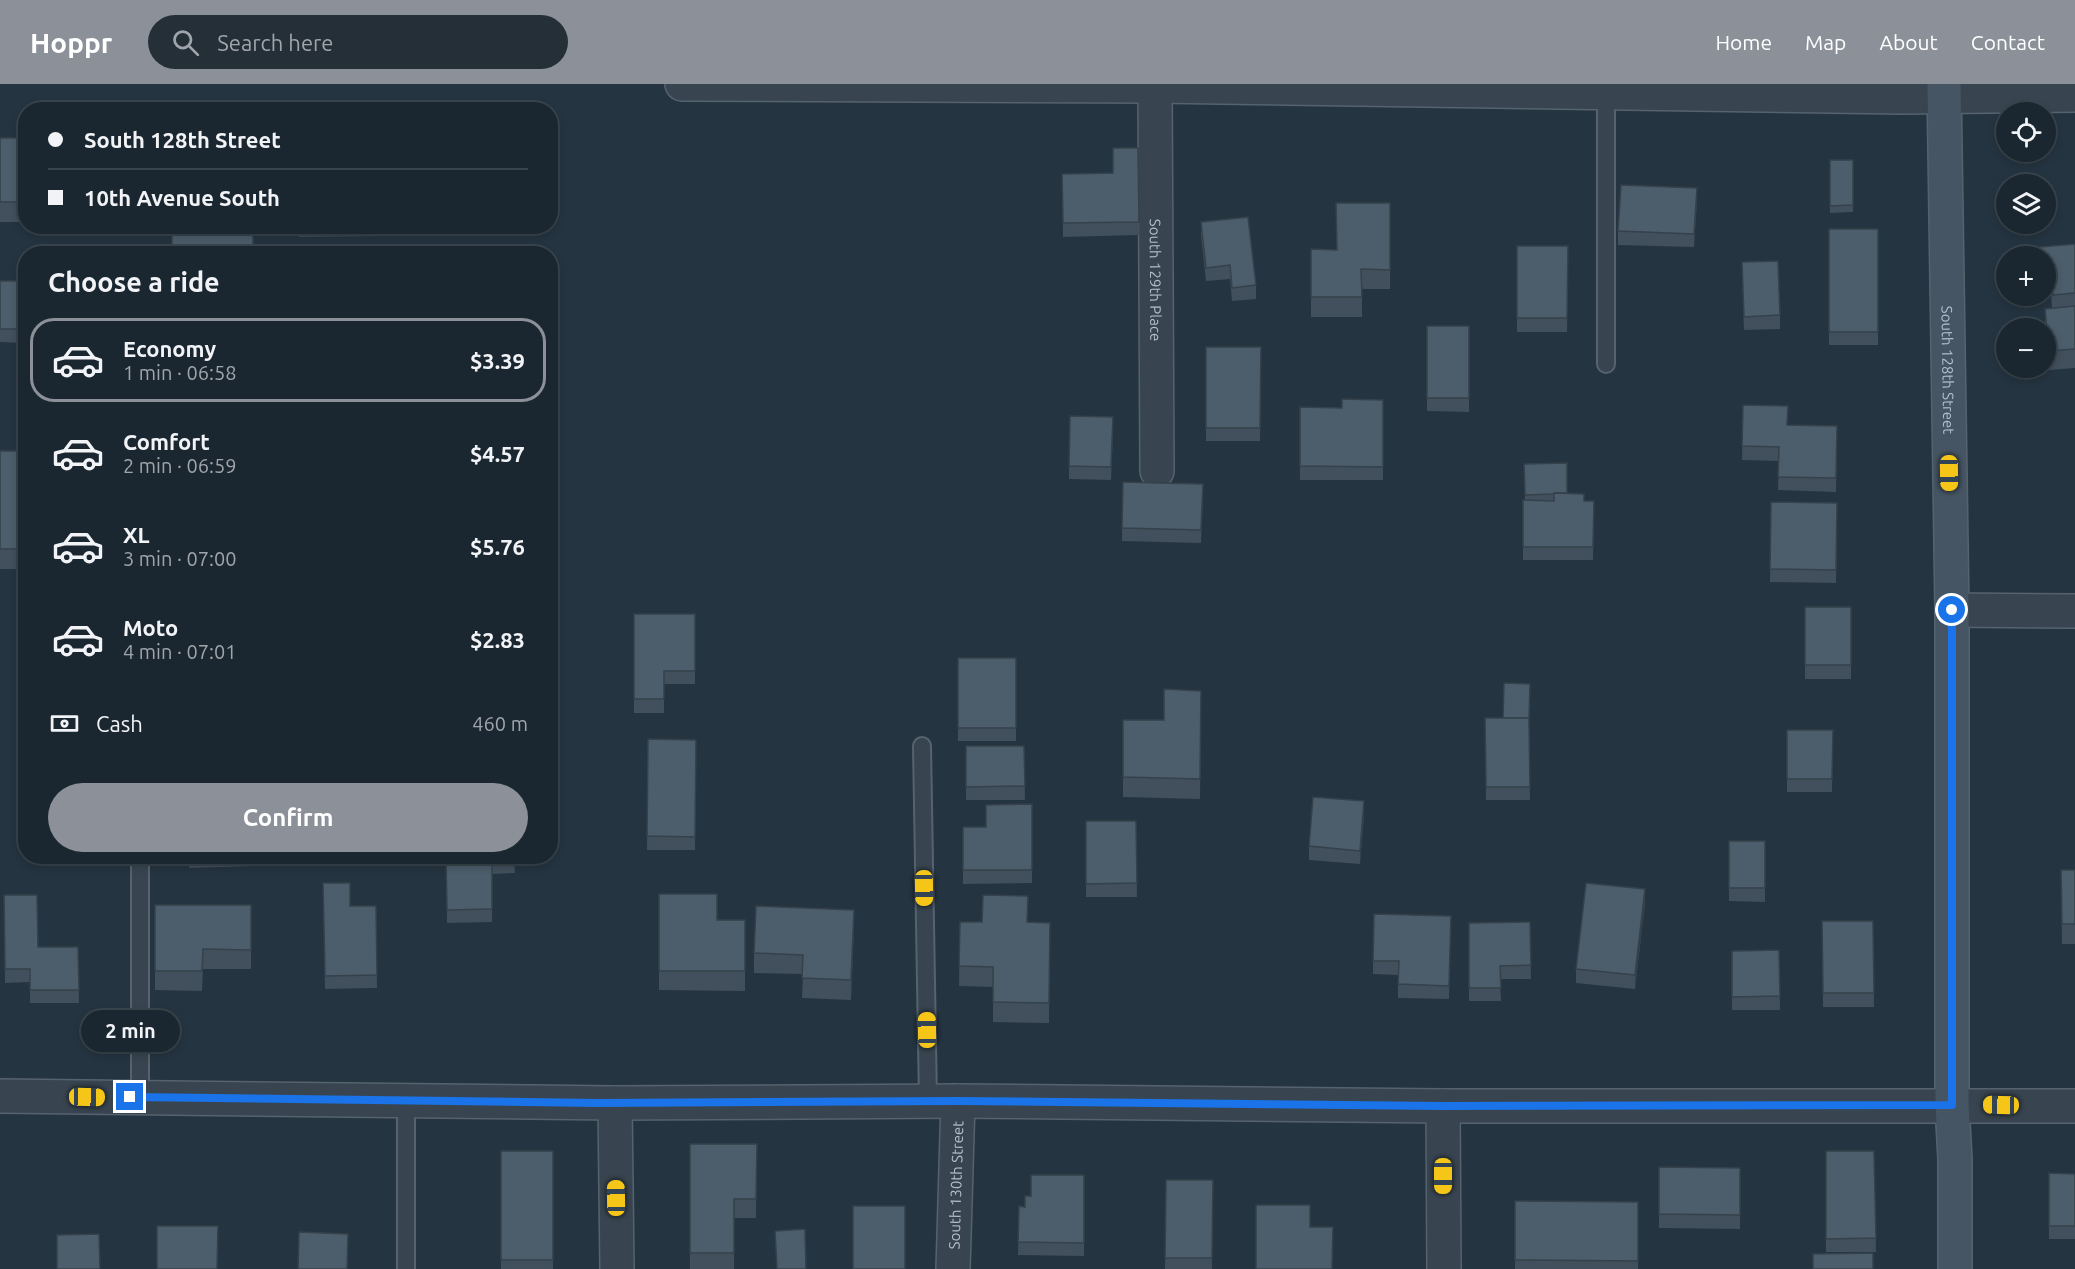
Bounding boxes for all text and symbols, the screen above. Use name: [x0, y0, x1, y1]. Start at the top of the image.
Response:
search box: [148, 15, 568, 69]
icon: search: [169, 26, 202, 59]
text: Hoppr: [30, 27, 112, 58]
text: Search here: [217, 30, 334, 55]
text: Home: [1715, 30, 1772, 54]
text: Map: [1805, 30, 1846, 54]
text: About: [1879, 30, 1938, 54]
text: Contact: [1971, 30, 2045, 54]
map controls: [1996, 102, 2056, 378]
button: locate: [1996, 102, 2056, 162]
text: South 128th Street: [84, 127, 281, 152]
button: layers: [1996, 174, 2056, 234]
text: 10th Avenue South: [84, 185, 280, 210]
street label: South 129th Place: [1147, 219, 1165, 341]
button: +: [1996, 246, 2056, 306]
text: Choose a ride: [48, 267, 220, 297]
street label: South 128th Street: [1939, 306, 1958, 434]
button: −: [1996, 318, 2056, 378]
icon: car: [51, 333, 105, 387]
text: Economy: [123, 336, 216, 361]
text: $3.39: [470, 348, 525, 373]
text: 1 min · 06:58: [123, 361, 237, 384]
icon: car: [51, 426, 105, 480]
text: Comfort: [123, 429, 210, 454]
text: $4.57: [470, 441, 525, 466]
text: 2 min · 06:59: [123, 454, 237, 477]
car: [1940, 455, 1958, 491]
icon: car: [51, 519, 105, 573]
text: XL: [123, 522, 150, 547]
text: $5.76: [470, 534, 525, 559]
text: 3 min · 07:00: [123, 547, 237, 570]
route start: [1938, 596, 1965, 623]
icon: car: [51, 612, 105, 666]
text: Moto: [123, 615, 178, 640]
text: $2.83: [470, 627, 525, 652]
text: 4 min · 07:01: [123, 640, 237, 663]
icon: cash: [48, 707, 81, 740]
text: Cash: [96, 711, 143, 736]
text: 460 m: [472, 712, 528, 735]
button: Confirm: [48, 783, 528, 852]
car: [915, 870, 933, 906]
callout: 2 min: [80, 1010, 180, 1052]
car: [918, 1012, 936, 1048]
text: 2 min: [105, 1019, 156, 1042]
route end: [116, 1083, 143, 1110]
car: [69, 1088, 105, 1106]
car: [1983, 1096, 2019, 1114]
street label: South 130th Street: [945, 1121, 966, 1249]
car: [1434, 1158, 1452, 1194]
car: [607, 1180, 625, 1216]

